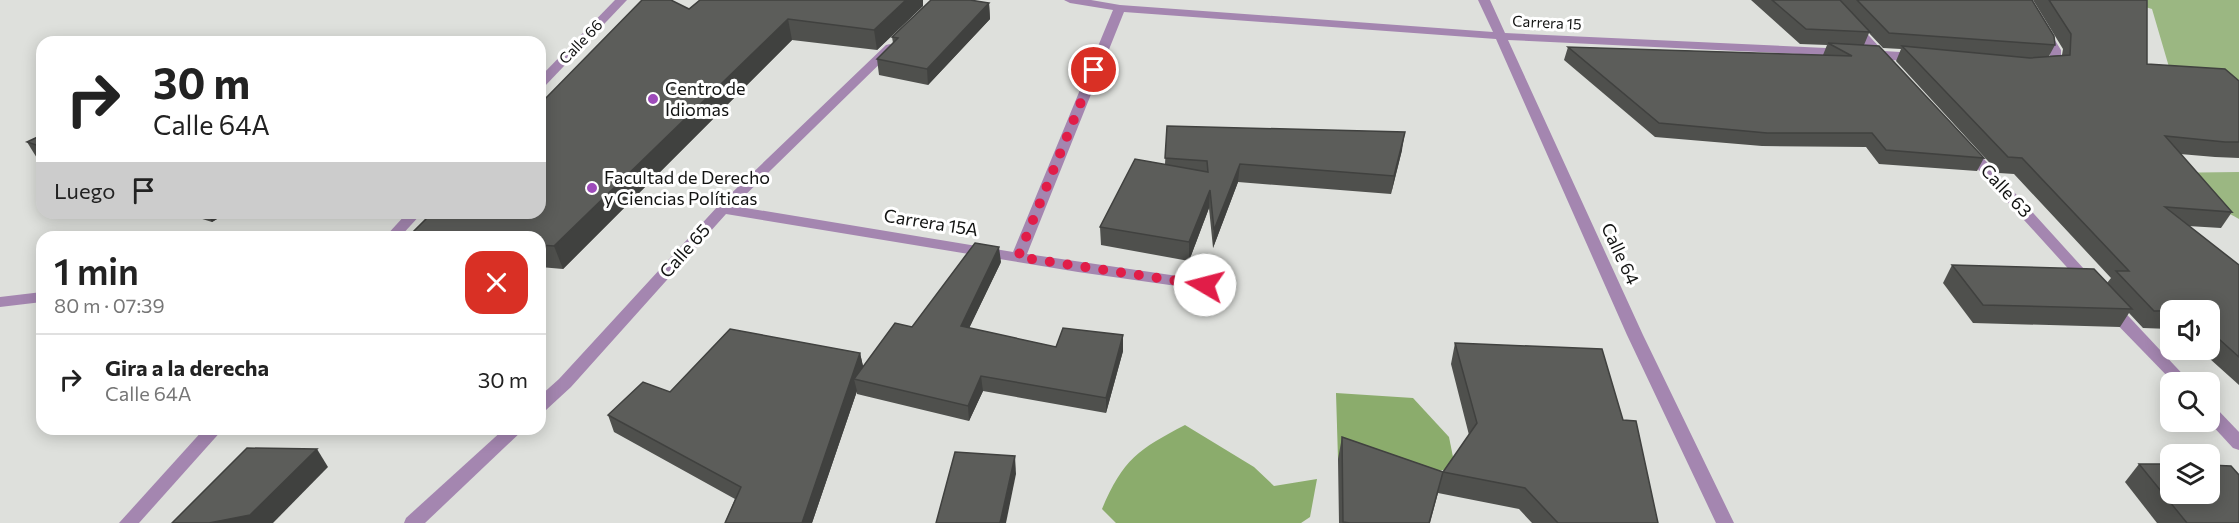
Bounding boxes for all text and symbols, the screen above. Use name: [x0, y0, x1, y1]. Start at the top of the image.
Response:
street label: Carrera 15: [1512, 11, 1582, 33]
street label: Calle 66: [555, 15, 606, 67]
pin: [1068, 44, 1119, 95]
icon: arrive: [1077, 53, 1110, 86]
text: 30 m: [153, 56, 250, 108]
icon: right: [54, 60, 132, 138]
place label: Centro de Idiomas: [665, 77, 746, 120]
marker: Centro de Idiomas: [646, 92, 660, 106]
text: Calle 64A: [153, 108, 270, 141]
street label: Calle 63: [1977, 159, 2037, 222]
place label: Facultad de Derecho y Ciencias Políticas: [604, 166, 770, 209]
icon: arrive: [127, 174, 160, 207]
text: Luego: [54, 177, 115, 204]
marker: Facultad de Derecho y Ciencias Políticas: [585, 181, 599, 195]
street label: Carrera 15A: [882, 204, 980, 240]
street label: Calle 65: [654, 219, 714, 282]
street label: Calle 64: [1597, 219, 1645, 288]
text: 1 min: [54, 248, 139, 292]
button: close: [465, 251, 528, 314]
position arrow: [1173, 253, 1237, 317]
text: 80 m · 07:39: [54, 293, 165, 317]
map controls: [2160, 300, 2220, 504]
button: sound: [2160, 300, 2220, 360]
text: Gira a la derecha: [105, 354, 269, 381]
icon: right: [54, 363, 87, 396]
text: 30 m: [478, 366, 528, 393]
button: search: [2160, 372, 2220, 432]
text: Calle 64A: [105, 381, 192, 405]
button: layers: [2160, 444, 2220, 504]

